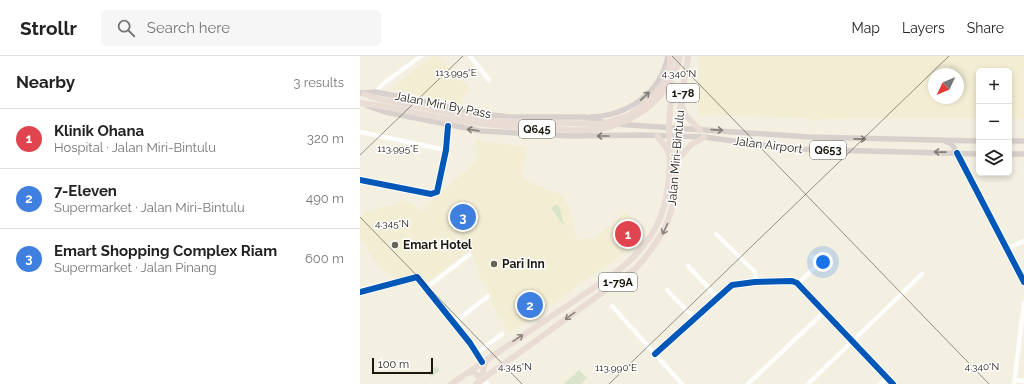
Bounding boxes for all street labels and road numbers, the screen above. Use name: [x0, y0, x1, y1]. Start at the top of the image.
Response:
road number: 1-78: [667, 84, 699, 102]
street label: Jalan Miri By Pass: [394, 89, 493, 121]
street label: Jalan Miri-Bintulu: [665, 109, 687, 207]
road number: Q645: [519, 120, 555, 138]
street label: Jalan Airport: [733, 134, 803, 156]
road number: Q653: [810, 141, 846, 159]
road number: 1-79A: [599, 273, 637, 291]

